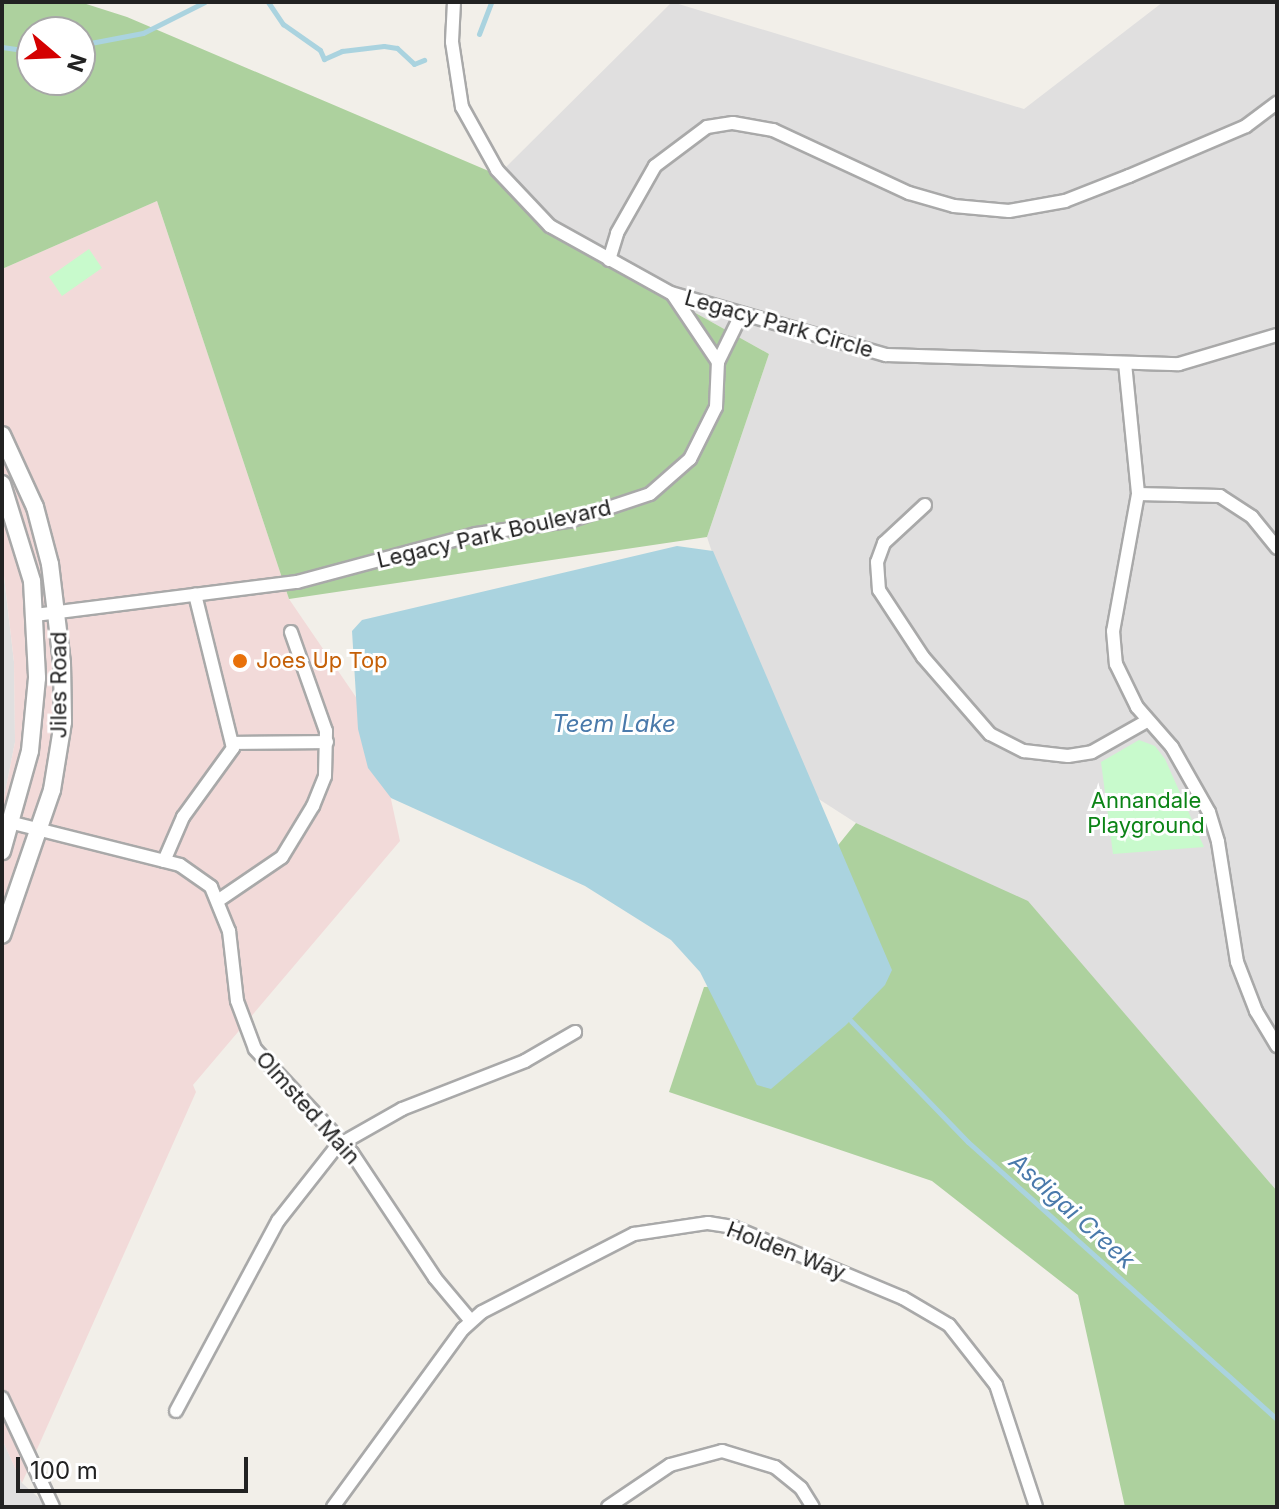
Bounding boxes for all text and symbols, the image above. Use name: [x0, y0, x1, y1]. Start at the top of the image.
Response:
north arrow: [16, 16, 96, 96]
text: N: [62, 51, 92, 75]
street label: Legacy Park Circle: [682, 284, 876, 364]
street label: Legacy Park Boulevard: [374, 494, 614, 574]
street label: Jiles Road: [46, 632, 72, 738]
place label: Joes Up Top: [256, 648, 388, 674]
marker: Joes Up Top: [231, 652, 249, 670]
water label: Teem Lake: [552, 710, 676, 738]
park label: Annandale Playground: [1087, 787, 1205, 838]
street label: Olmsted Main: [250, 1046, 366, 1170]
water label: Asdigai Creek: [1003, 1147, 1141, 1275]
street label: Holden Way: [723, 1216, 849, 1286]
scale bar: [20, 1441, 252, 1491]
text: 100 m: [30, 1456, 98, 1485]

